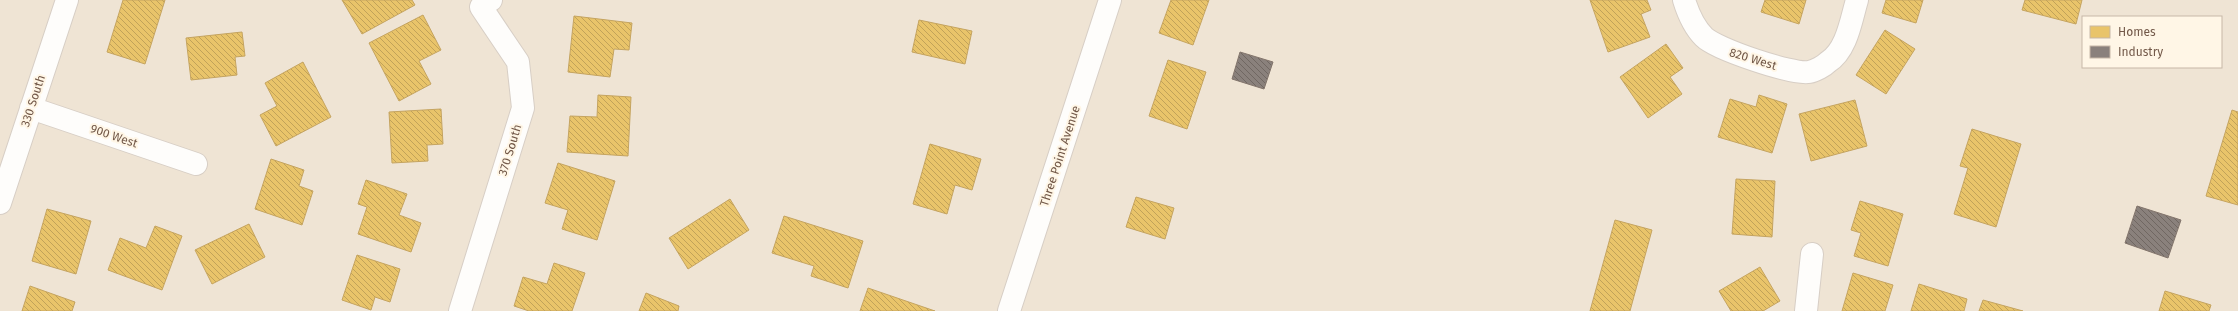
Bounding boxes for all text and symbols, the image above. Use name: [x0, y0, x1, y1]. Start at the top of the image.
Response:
legend: [2082, 16, 2222, 68]
text: Homes: [2118, 25, 2156, 39]
street label: 820 West: [1728, 45, 1779, 73]
text: Industry: [2118, 45, 2163, 59]
street label: 330 South: [18, 73, 48, 129]
street label: Three Point Avenue: [1037, 104, 1083, 208]
street label: 900 West: [88, 121, 140, 151]
street label: 370 South: [496, 123, 524, 177]

